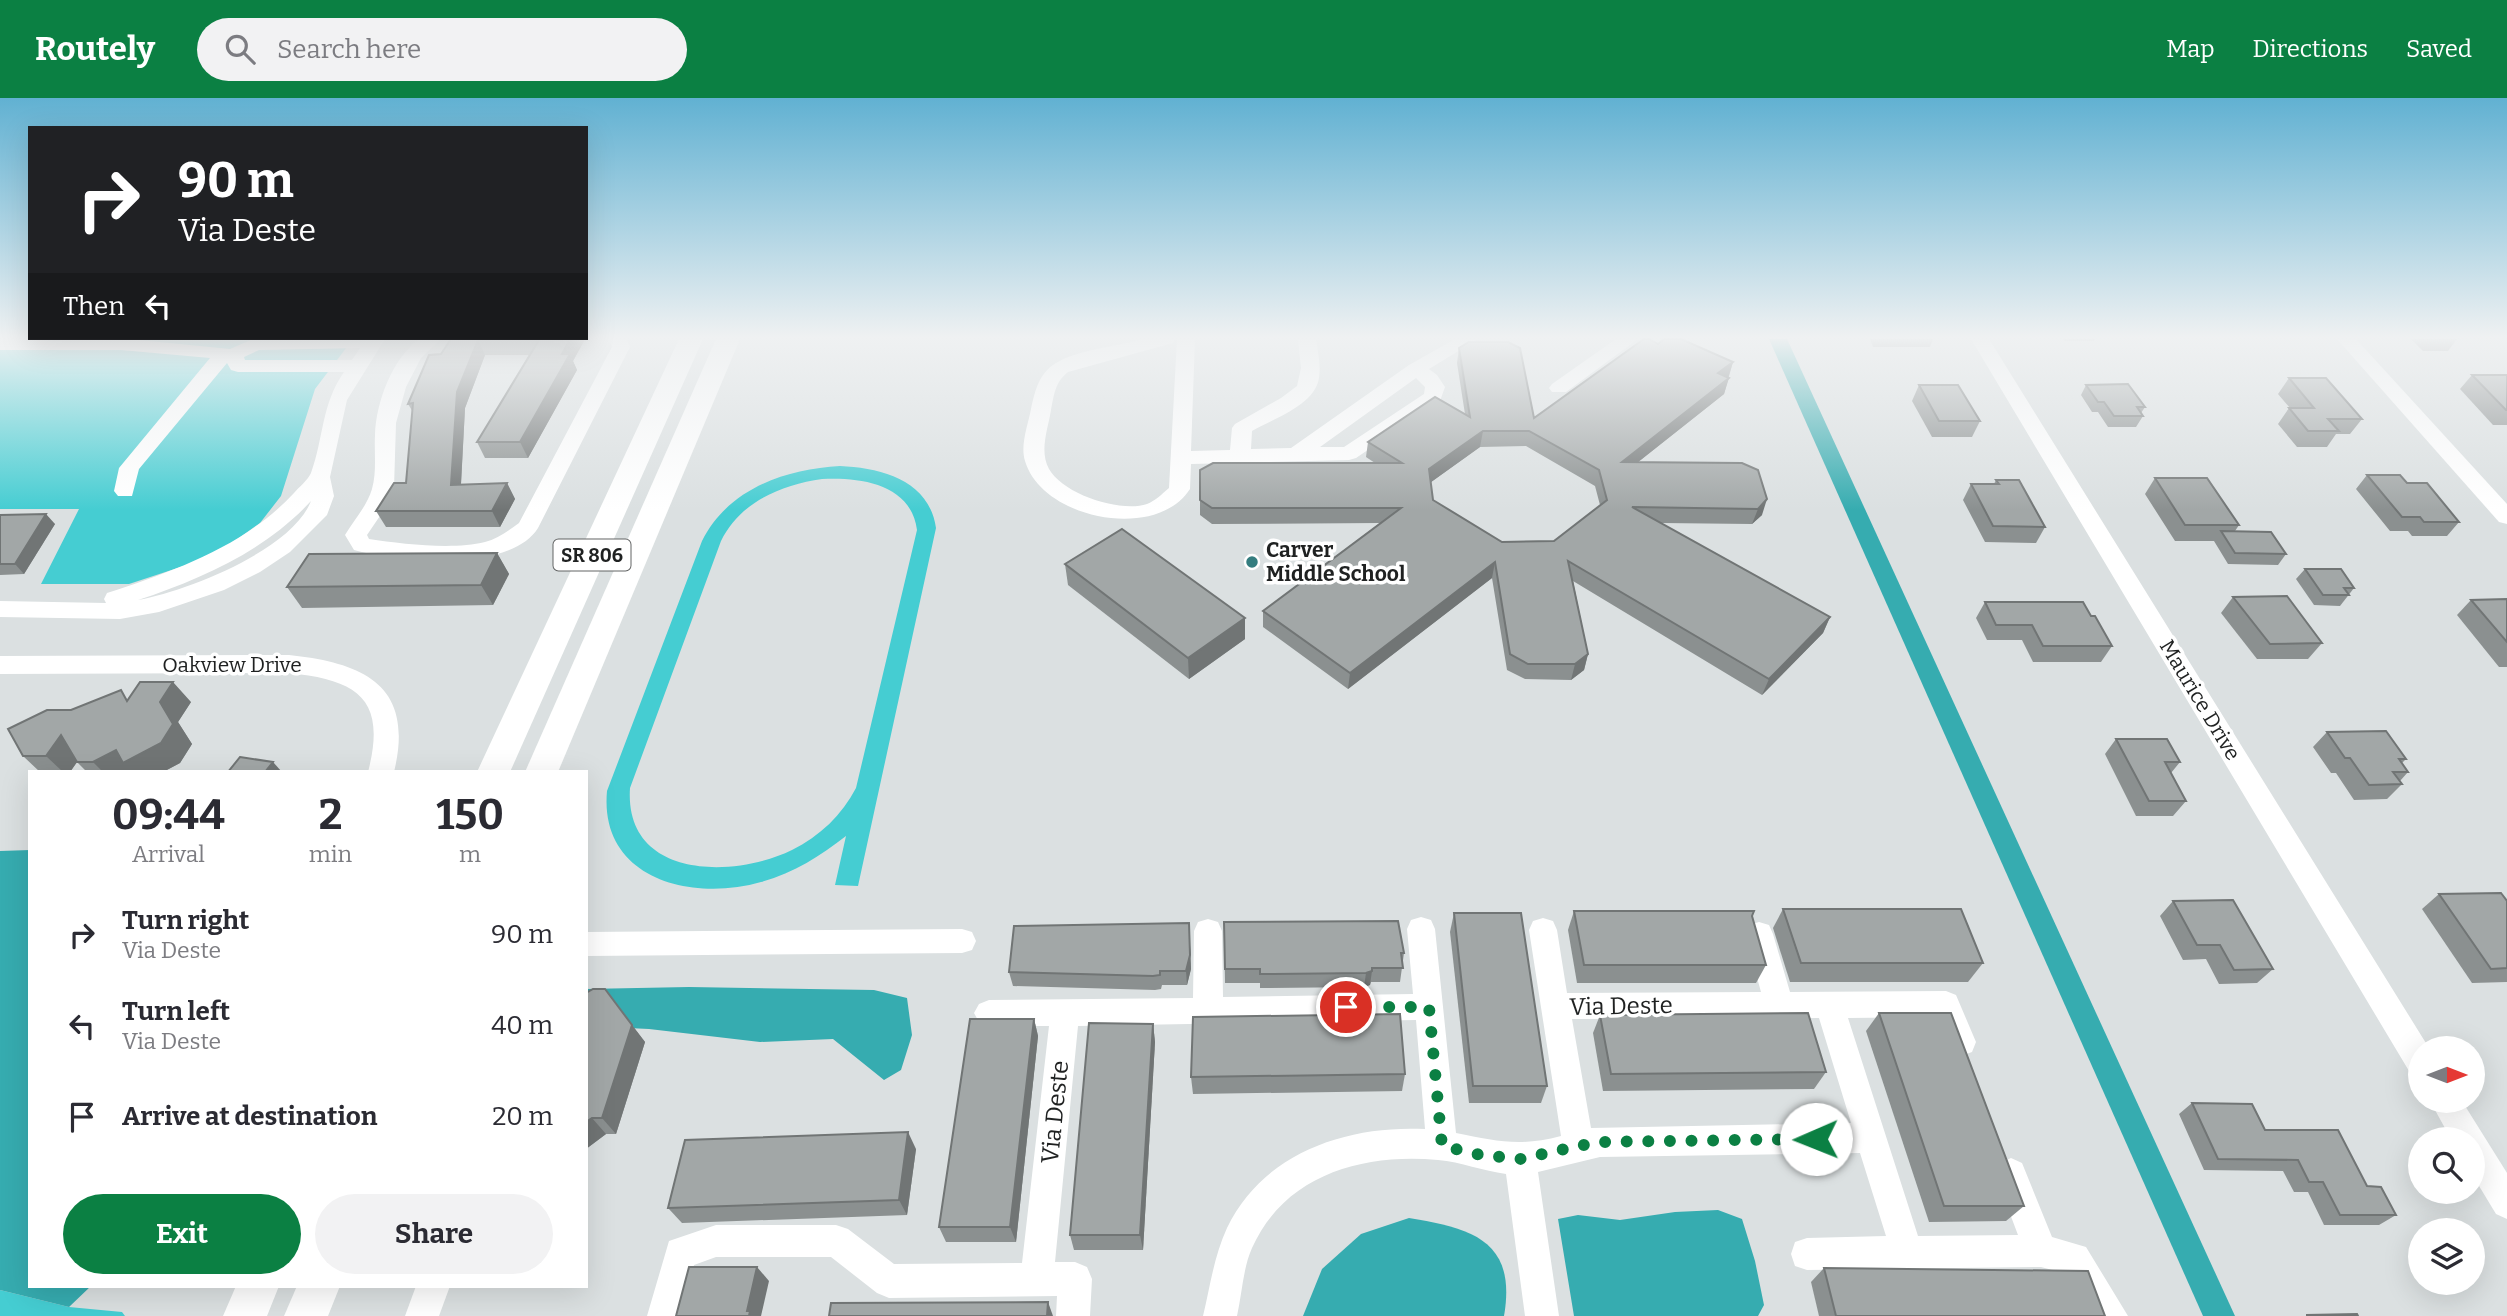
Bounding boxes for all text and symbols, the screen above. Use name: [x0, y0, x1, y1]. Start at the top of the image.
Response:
search box: [197, 18, 687, 81]
text: Routely: [35, 29, 155, 69]
icon: search: [221, 30, 259, 68]
text: Search here: [277, 34, 421, 65]
text: Map: [2166, 35, 2215, 63]
text: Directions: [2253, 35, 2368, 63]
text: Saved: [2406, 35, 2472, 63]
text: 90 m: [178, 151, 294, 210]
icon: right: [63, 154, 154, 245]
text: Via Deste: [178, 211, 316, 249]
icon: left: [139, 287, 177, 325]
text: Then: [63, 291, 125, 322]
place label: Carver Middle School: [1266, 537, 1406, 587]
road number: SR 806: [554, 540, 630, 570]
marker: Carver Middle School: [1244, 554, 1260, 570]
street label: Maurice Drive: [2154, 635, 2246, 765]
street label: Oakview Drive: [162, 652, 302, 678]
text: 09:44: [112, 790, 225, 840]
text: 2: [319, 790, 342, 840]
text: 150: [436, 790, 504, 840]
text: Arrival: [132, 840, 205, 868]
text: min: [309, 840, 352, 868]
text: m: [459, 840, 481, 868]
text: Turn right: [122, 905, 249, 936]
icon: right: [63, 916, 101, 954]
text: 90 m: [491, 919, 553, 950]
text: Via Deste: [122, 936, 221, 964]
pin: [1316, 977, 1376, 1037]
icon: arrive: [1327, 988, 1365, 1026]
street label: Via Deste: [1569, 991, 1673, 1021]
text: Turn left: [122, 996, 230, 1027]
icon: left: [63, 1007, 101, 1045]
text: 40 m: [491, 1010, 553, 1041]
text: Via Deste: [122, 1027, 221, 1055]
north arrow: [2408, 1036, 2485, 1113]
map controls: [2408, 1036, 2485, 1295]
street label: Via Deste: [1036, 1059, 1074, 1165]
icon: arrive: [63, 1098, 101, 1136]
text: Arrive at destination: [122, 1101, 377, 1132]
text: 20 m: [492, 1101, 553, 1132]
position arrow: [1779, 1102, 1853, 1176]
button: search: [2408, 1127, 2485, 1204]
button: Exit: [63, 1194, 301, 1274]
button: Share: [315, 1194, 553, 1274]
button: layers: [2408, 1218, 2485, 1295]

